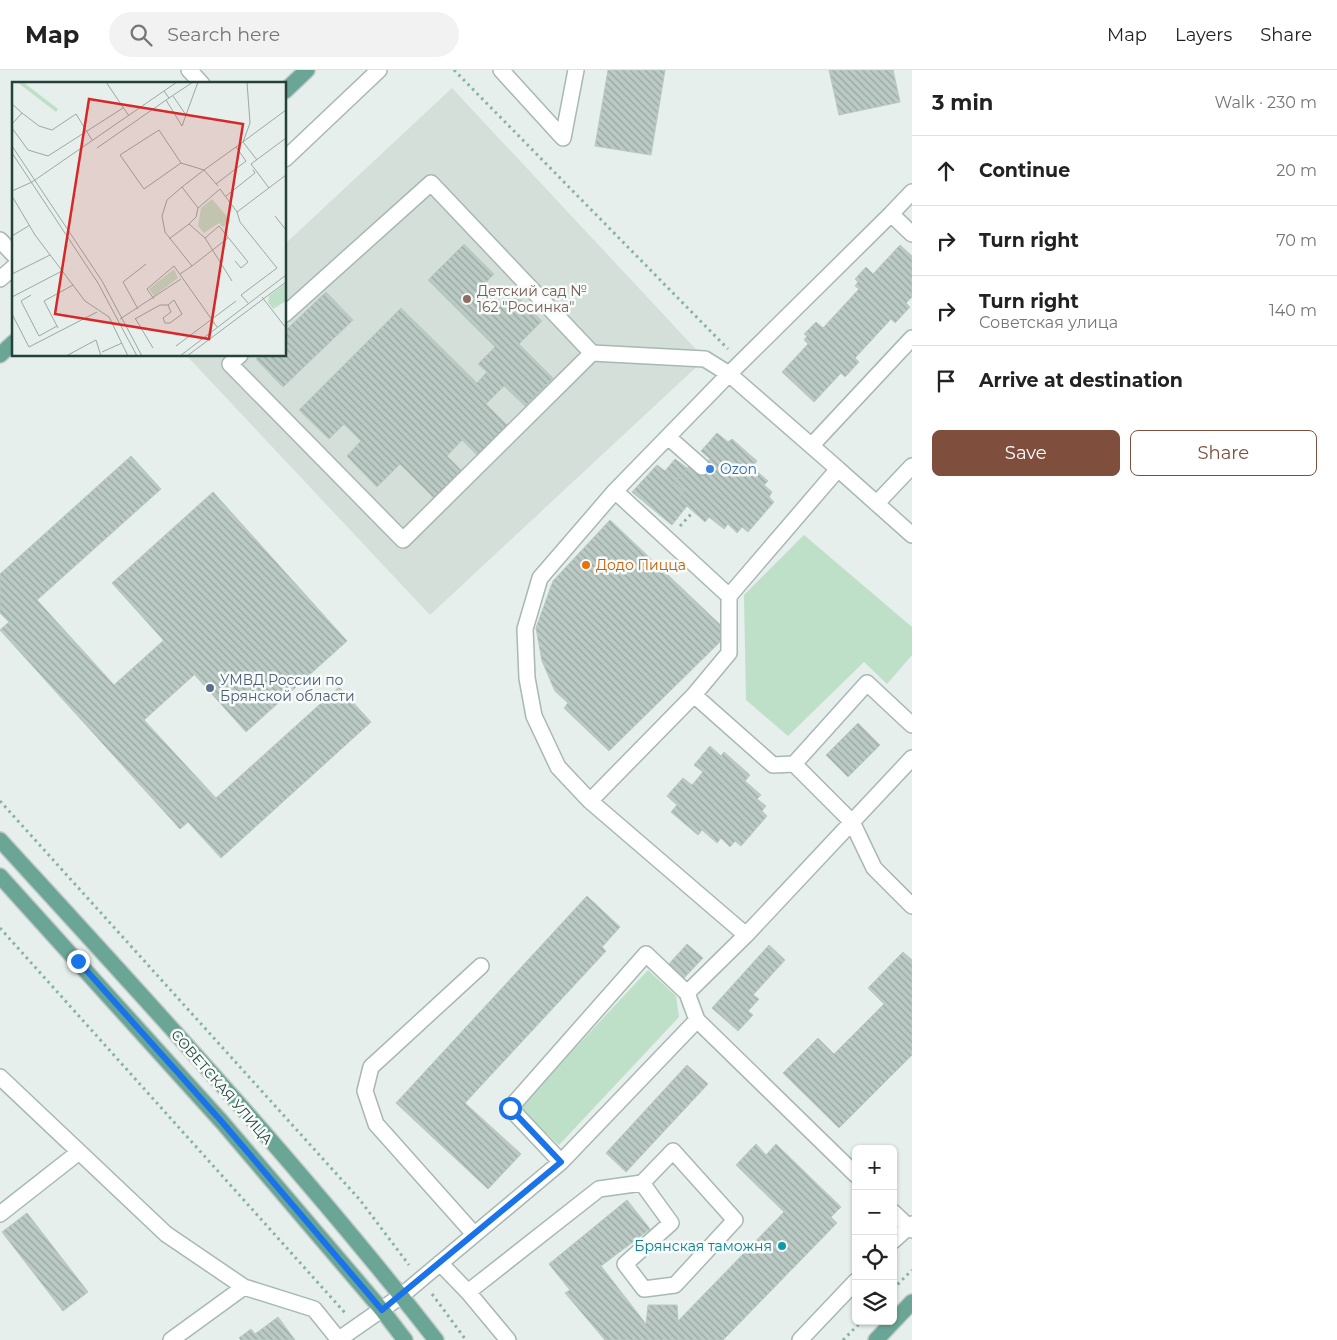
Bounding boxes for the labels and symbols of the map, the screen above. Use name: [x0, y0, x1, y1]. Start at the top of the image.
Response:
inset map: [12, 82, 286, 356]
place label: Детский сад № 162 "Росинка": [477, 282, 587, 316]
marker: Детский сад № 162 "Росинка": [461, 293, 473, 305]
place label: Ozon: [720, 460, 757, 478]
marker: Ozon: [704, 463, 716, 475]
place label: Додо Пицца: [596, 556, 686, 574]
marker: Додо Пицца: [580, 559, 592, 571]
place label: УМВД России по Брянской области: [220, 671, 355, 705]
marker: УМВД России по Брянской области: [204, 682, 216, 694]
route end: [67, 950, 90, 973]
street label: СОВЕТСКАЯ УЛИЦА: [167, 1026, 277, 1149]
route start: [499, 1097, 522, 1120]
place label: Брянская таможня: [634, 1237, 772, 1255]
marker: Брянская таможня: [776, 1240, 788, 1252]

